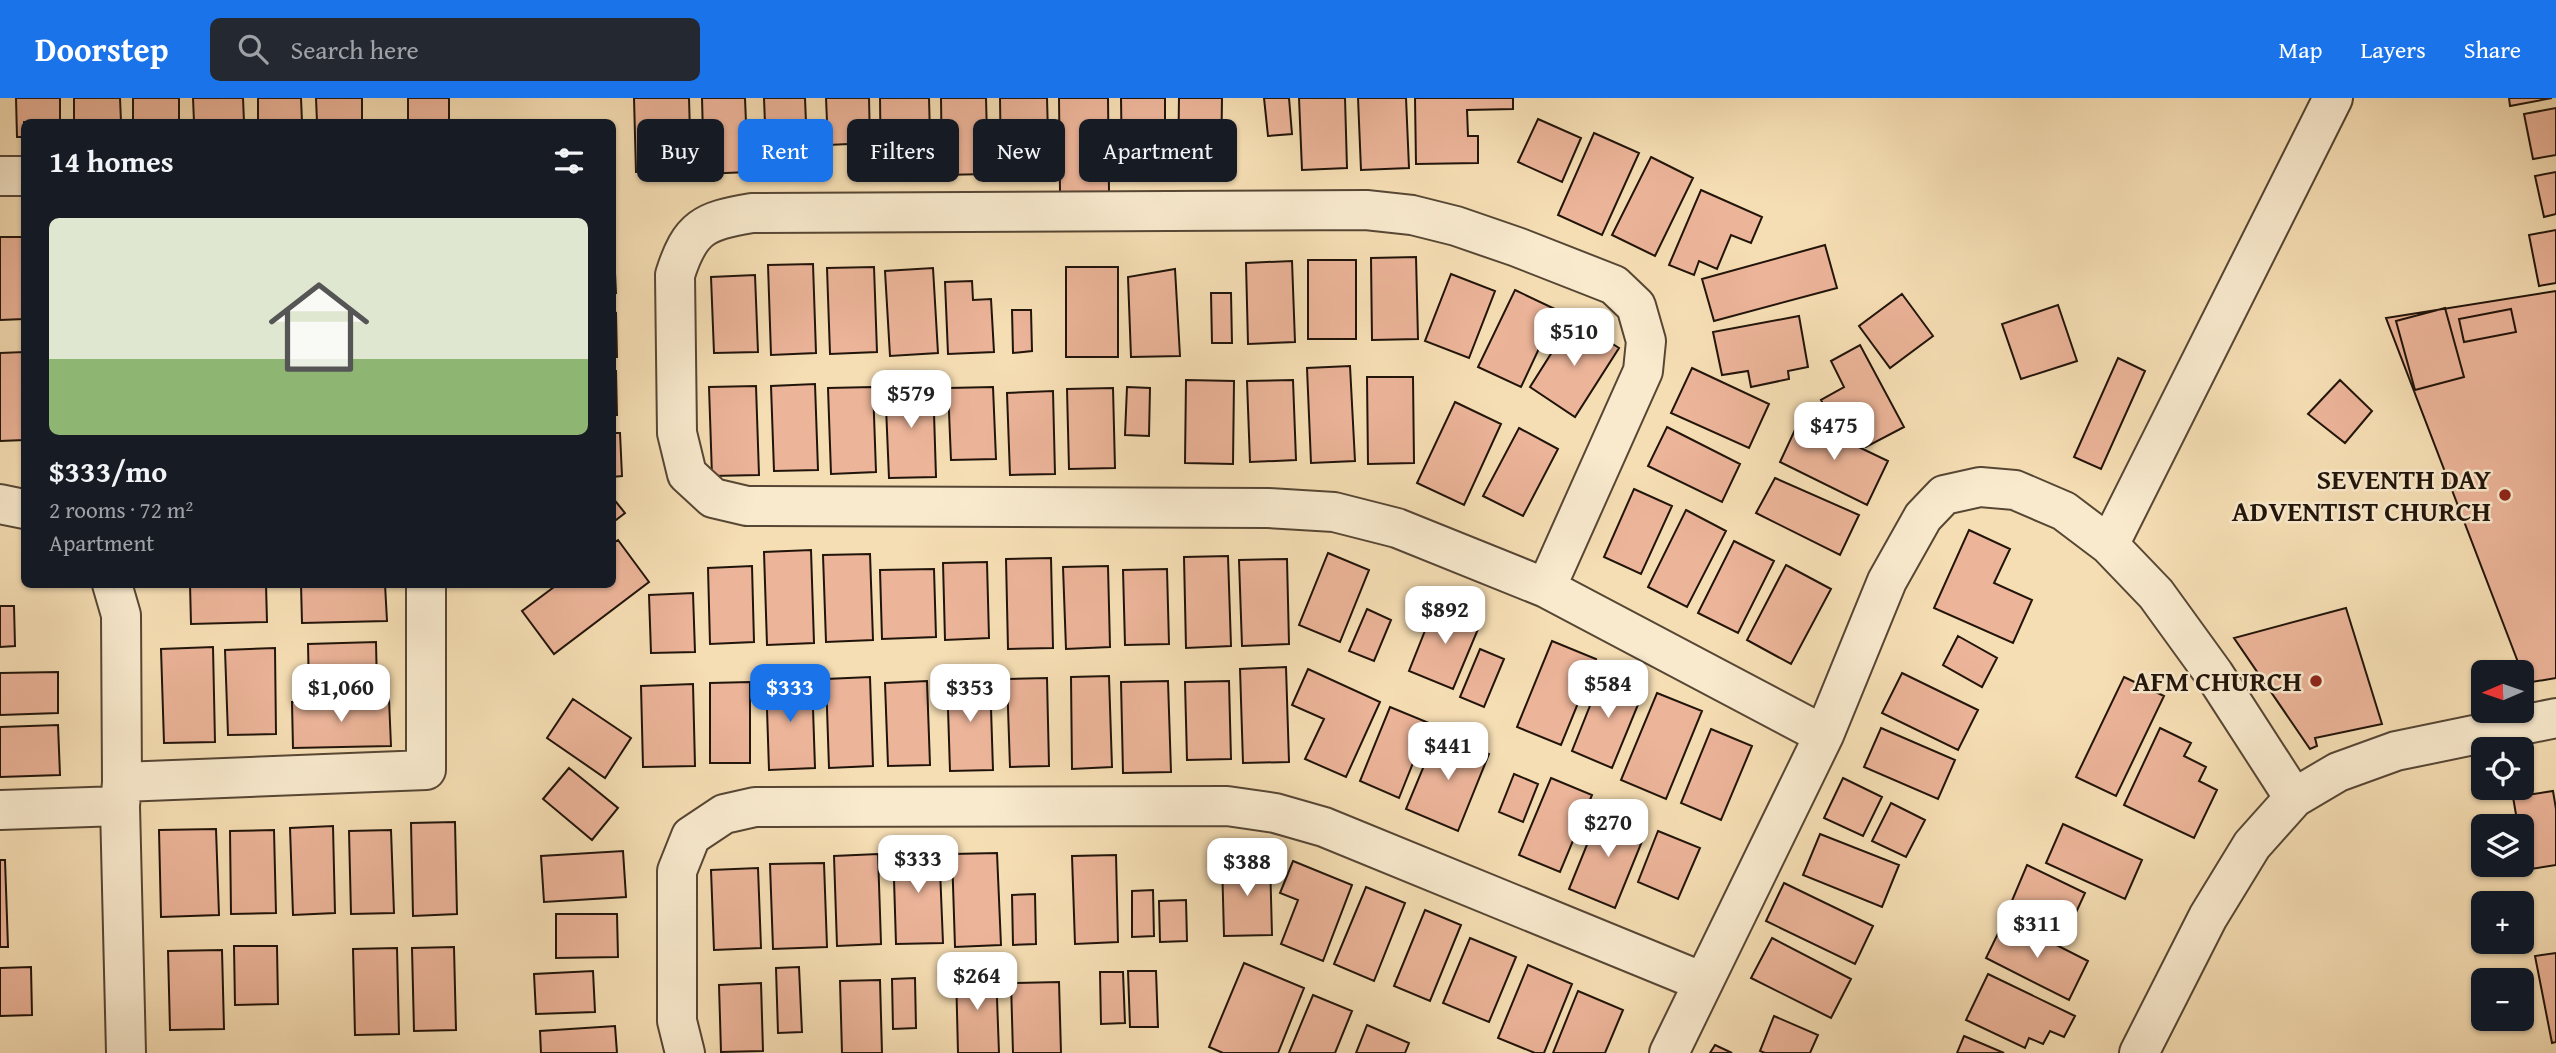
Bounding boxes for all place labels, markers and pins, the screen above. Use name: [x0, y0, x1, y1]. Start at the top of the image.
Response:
pin: $510: [1533, 308, 1615, 368]
pin: $579: [870, 370, 952, 430]
pin: $475: [1793, 402, 1875, 462]
place label: SEVENTH DAY ADVENTIST CHURCH: [2232, 458, 2491, 531]
marker: SEVENTH DAY ADVENTIST CHURCH: [2497, 487, 2513, 503]
pin: $892: [1404, 587, 1486, 646]
pin: $584: [1567, 660, 1649, 720]
place label: AFM CHURCH: [2133, 660, 2302, 701]
pin: $1,060: [284, 664, 398, 724]
pin: $333: [749, 664, 831, 724]
pin: $353: [929, 664, 1011, 724]
marker: AFM CHURCH: [2308, 673, 2324, 689]
pin: $441: [1407, 722, 1489, 782]
pin: $270: [1567, 800, 1649, 859]
pin: $333: [877, 836, 959, 895]
pin: $388: [1206, 838, 1288, 898]
pin: $311: [1996, 900, 2078, 960]
pin: $264: [936, 953, 1018, 1012]

